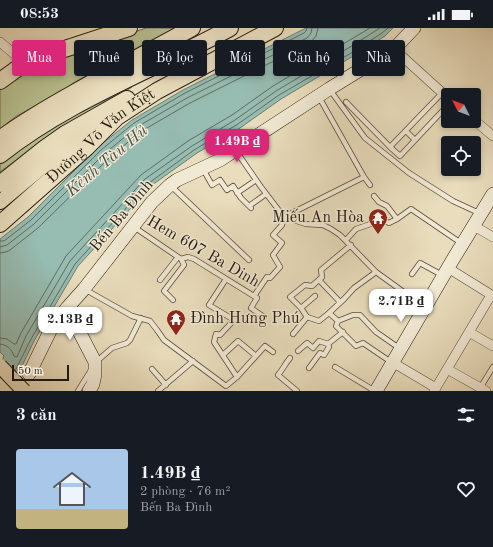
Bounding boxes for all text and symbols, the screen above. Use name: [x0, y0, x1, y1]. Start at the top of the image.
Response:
text: 08:53: [20, 7, 59, 22]
chip: Mua: [12, 40, 66, 76]
chip: Thuê: [74, 40, 134, 76]
chip: Bộ lọc: [142, 40, 207, 76]
chip: Mới: [215, 40, 265, 76]
chip: Căn hộ: [273, 40, 344, 76]
chip: Nhà: [352, 40, 405, 76]
street label: Đường Võ Văn Kiệt: [44, 86, 159, 187]
north arrow: [441, 88, 481, 128]
map controls: [441, 88, 481, 176]
water label: Kênh Tàu Hủ: [62, 122, 151, 201]
pin: 1.49B ₫: [200, 129, 274, 163]
text: 1.49B ₫: [214, 135, 260, 148]
button: locate: [441, 136, 481, 176]
street label: Bến Ba Đình: [86, 175, 157, 255]
temple icon: Miếu An Hòa: [367, 207, 389, 235]
place label: Miếu An Hòa: [272, 208, 364, 226]
street label: Hem 607 Ba Dinh: [144, 213, 262, 291]
pin: 2.71B ₫: [364, 289, 438, 323]
text: 2.71B ₫: [378, 295, 424, 308]
pin: 2.13B ₫: [33, 307, 107, 341]
temple icon: Đình Hưng Phú: [165, 308, 187, 336]
place label: Đình Hưng Phú: [190, 311, 300, 327]
text: 2.13B ₫: [47, 313, 93, 326]
scale bar: [12, 363, 69, 382]
text: 50 m: [18, 366, 43, 377]
icon: filters: [455, 404, 477, 426]
text: 3 căn: [16, 407, 57, 424]
icon: home: [48, 465, 96, 513]
text: 1.49B ₫: [140, 465, 200, 482]
icon: heart: [455, 478, 477, 500]
text: 2 phòng · 76 m²: [140, 485, 230, 498]
text: Bến Ba Đình: [140, 501, 212, 514]

